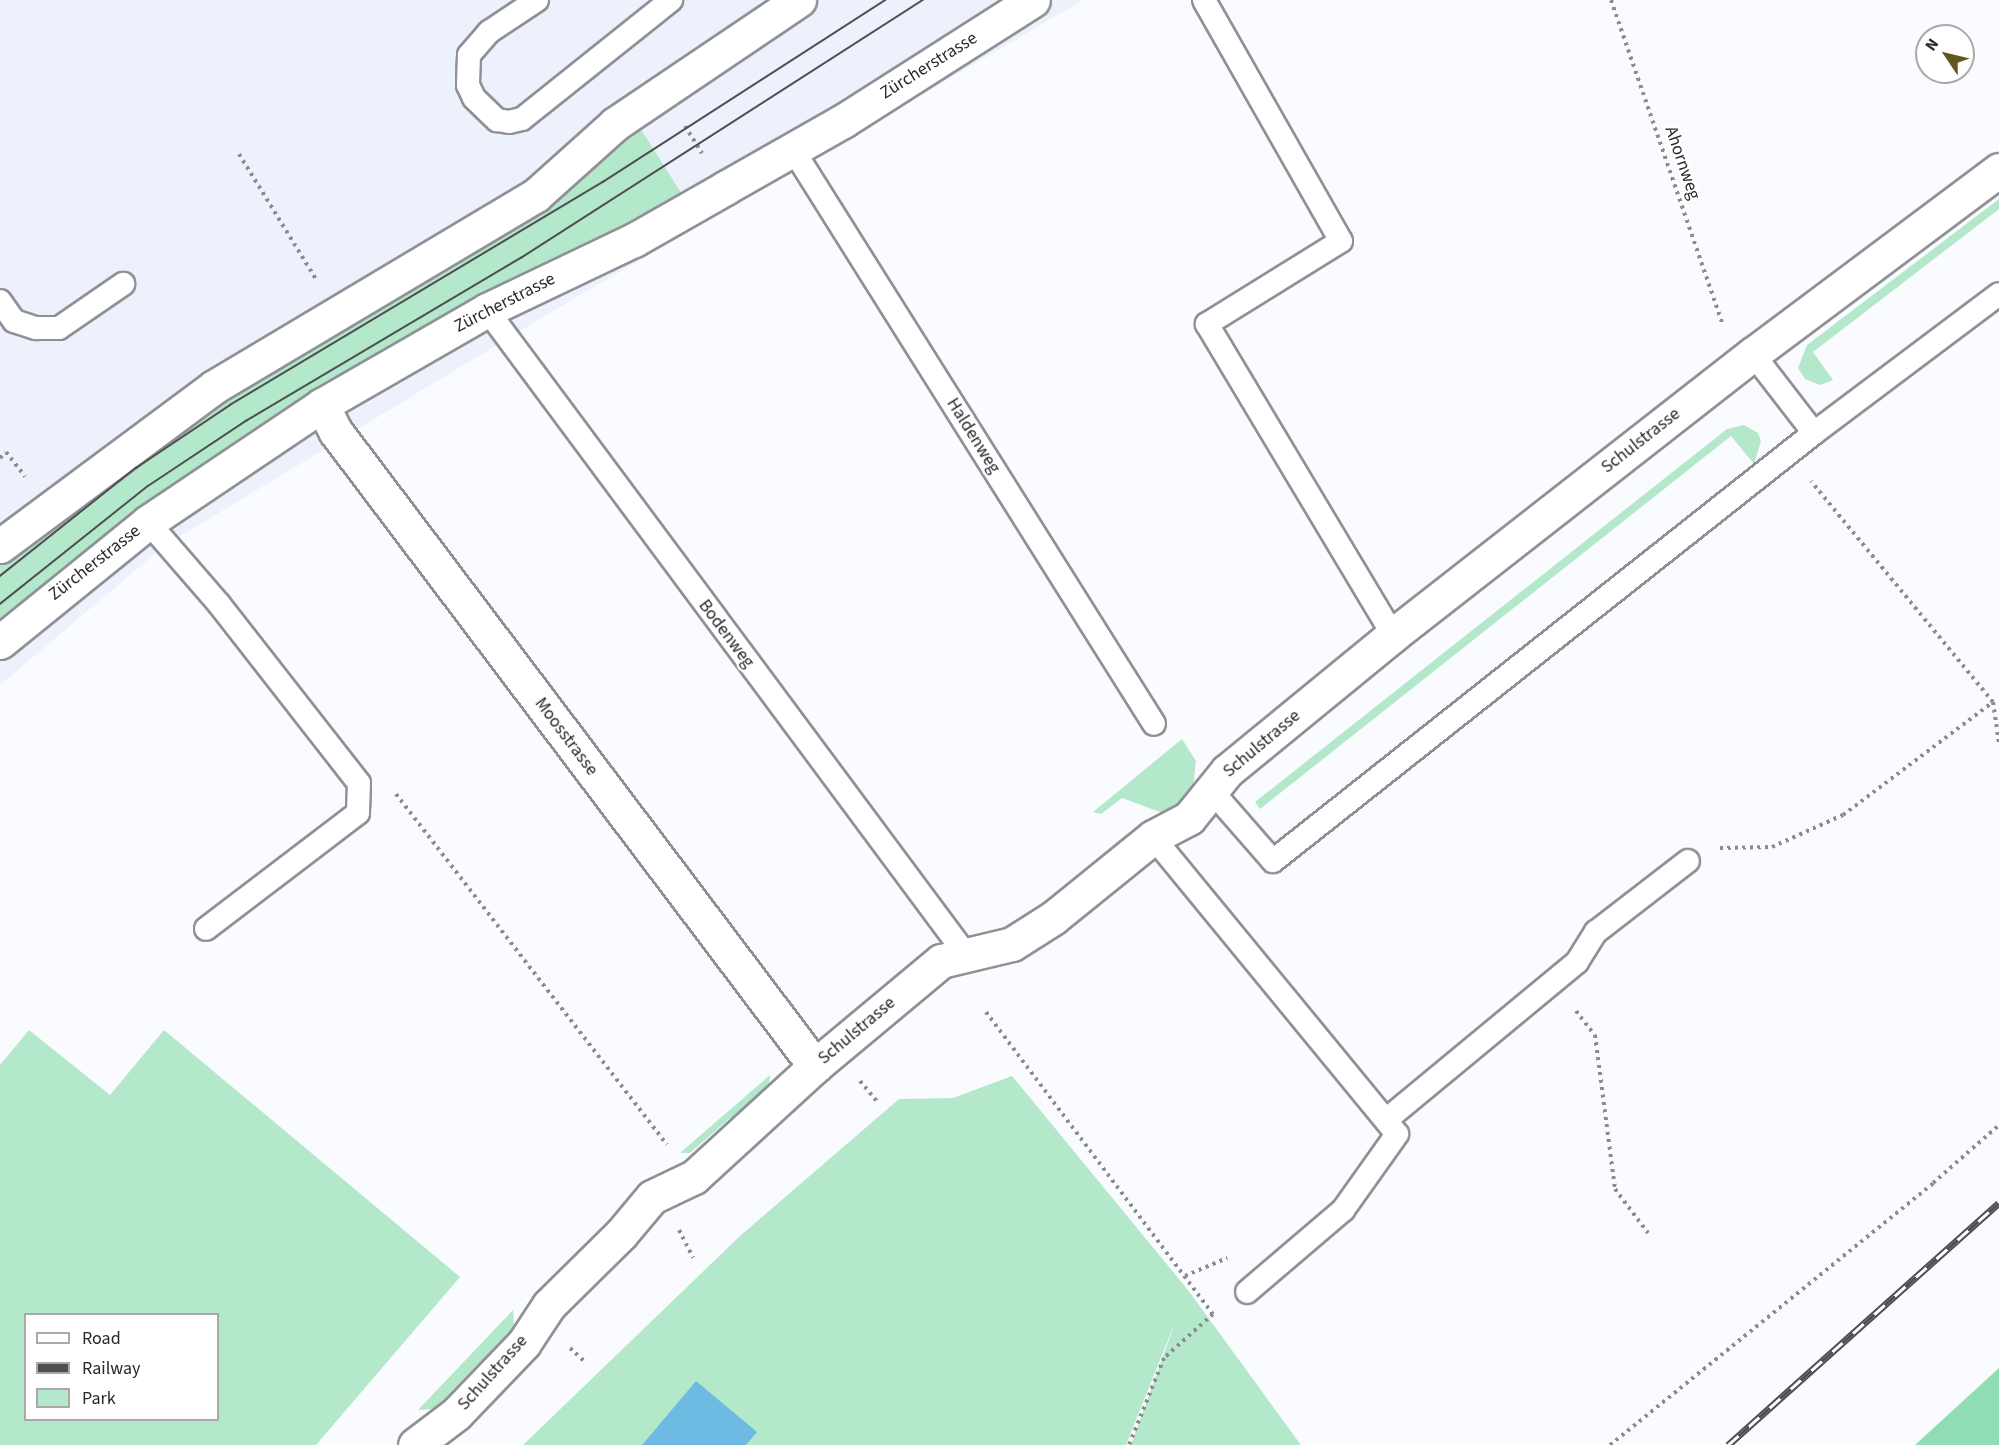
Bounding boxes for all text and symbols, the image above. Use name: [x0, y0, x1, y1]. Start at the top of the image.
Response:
north arrow: [1915, 24, 1975, 84]
street label: Zürcherstrasse: [876, 28, 982, 104]
text: N: [1920, 34, 1944, 55]
street label: Ahornweg: [1659, 124, 1705, 202]
street label: Zürcherstrasse: [451, 268, 559, 338]
street label: Haldenweg: [941, 394, 1005, 478]
street label: Schulstrasse: [1597, 404, 1685, 478]
street label: Zürcherstrasse: [45, 520, 145, 606]
street label: Bodenweg: [693, 596, 759, 672]
street label: Moosstrasse: [530, 694, 602, 780]
street label: Schulstrasse: [1219, 705, 1305, 783]
street label: Schulstrasse: [814, 992, 900, 1070]
legend: [24, 1313, 219, 1421]
text: Road: [82, 1326, 121, 1351]
street label: Schulstrasse: [453, 1331, 533, 1415]
text: Railway: [82, 1356, 141, 1381]
text: Park: [82, 1386, 116, 1411]

